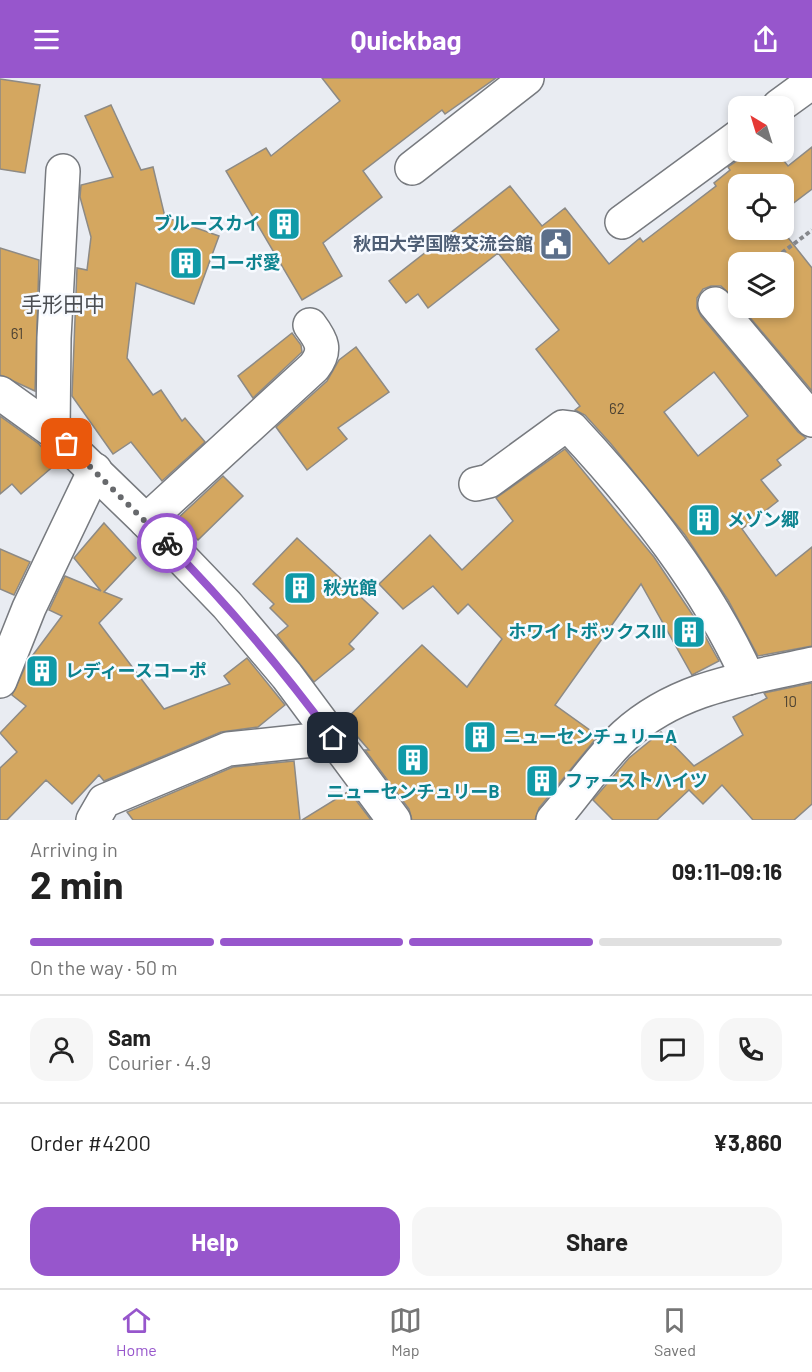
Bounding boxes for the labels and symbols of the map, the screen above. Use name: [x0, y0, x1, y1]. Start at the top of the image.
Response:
north arrow: [728, 96, 794, 162]
building icon: ブルースカイ: [266, 206, 302, 242]
place label: ブルースカイ: [154, 212, 261, 234]
public building icon: 秋田大学国際交流会館: [538, 226, 574, 262]
place label: 秋田大学国際交流会館: [353, 232, 533, 254]
building icon: コーポ愛: [168, 245, 204, 281]
place label: コーポ愛: [209, 251, 281, 273]
district label: 手形田中: [21, 291, 105, 316]
house number: 61: [11, 324, 23, 342]
house number: 62: [609, 399, 625, 417]
pin: [41, 418, 92, 469]
building icon: メゾン郷: [686, 502, 722, 538]
place label: メゾン郷: [727, 508, 799, 530]
courier: [137, 513, 197, 573]
building icon: 秋光館: [282, 570, 318, 606]
place label: 秋光館: [323, 576, 377, 598]
building icon: ホワイトボックスIII: [671, 614, 707, 650]
place label: ホワイトボックスIII: [508, 620, 666, 642]
building icon: レディースコーポ: [24, 653, 60, 689]
place label: レディースコーポ: [65, 659, 207, 681]
house number: 10: [783, 692, 797, 710]
pin: [307, 712, 358, 763]
building icon: ニューセンチュリーA: [462, 719, 498, 755]
place label: ニューセンチュリーA: [503, 725, 677, 747]
building icon: ニューセンチュリーB: [395, 742, 431, 778]
building icon: ファーストハイツ: [524, 763, 560, 799]
place label: ファーストハイツ: [565, 769, 708, 791]
place label: ニューセンチュリーB: [326, 780, 500, 802]

